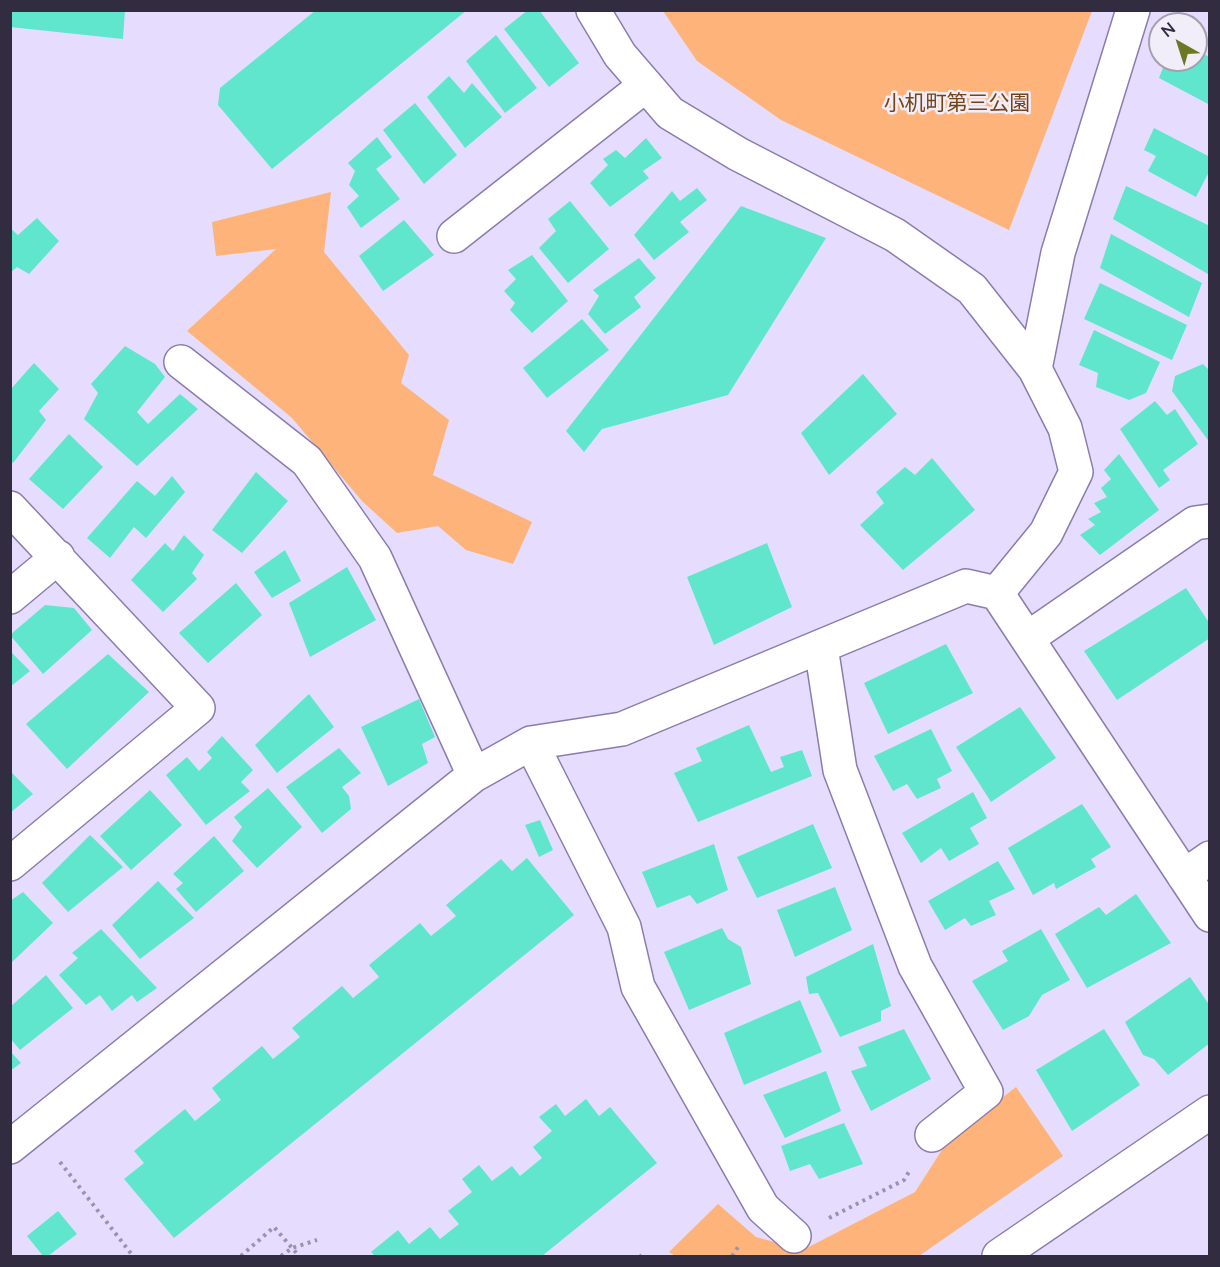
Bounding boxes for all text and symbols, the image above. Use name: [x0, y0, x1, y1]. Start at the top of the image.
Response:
north arrow: [1148, 12, 1208, 72]
text: N: [1157, 18, 1178, 40]
park label: 小机町第三公園: [884, 90, 1030, 116]

